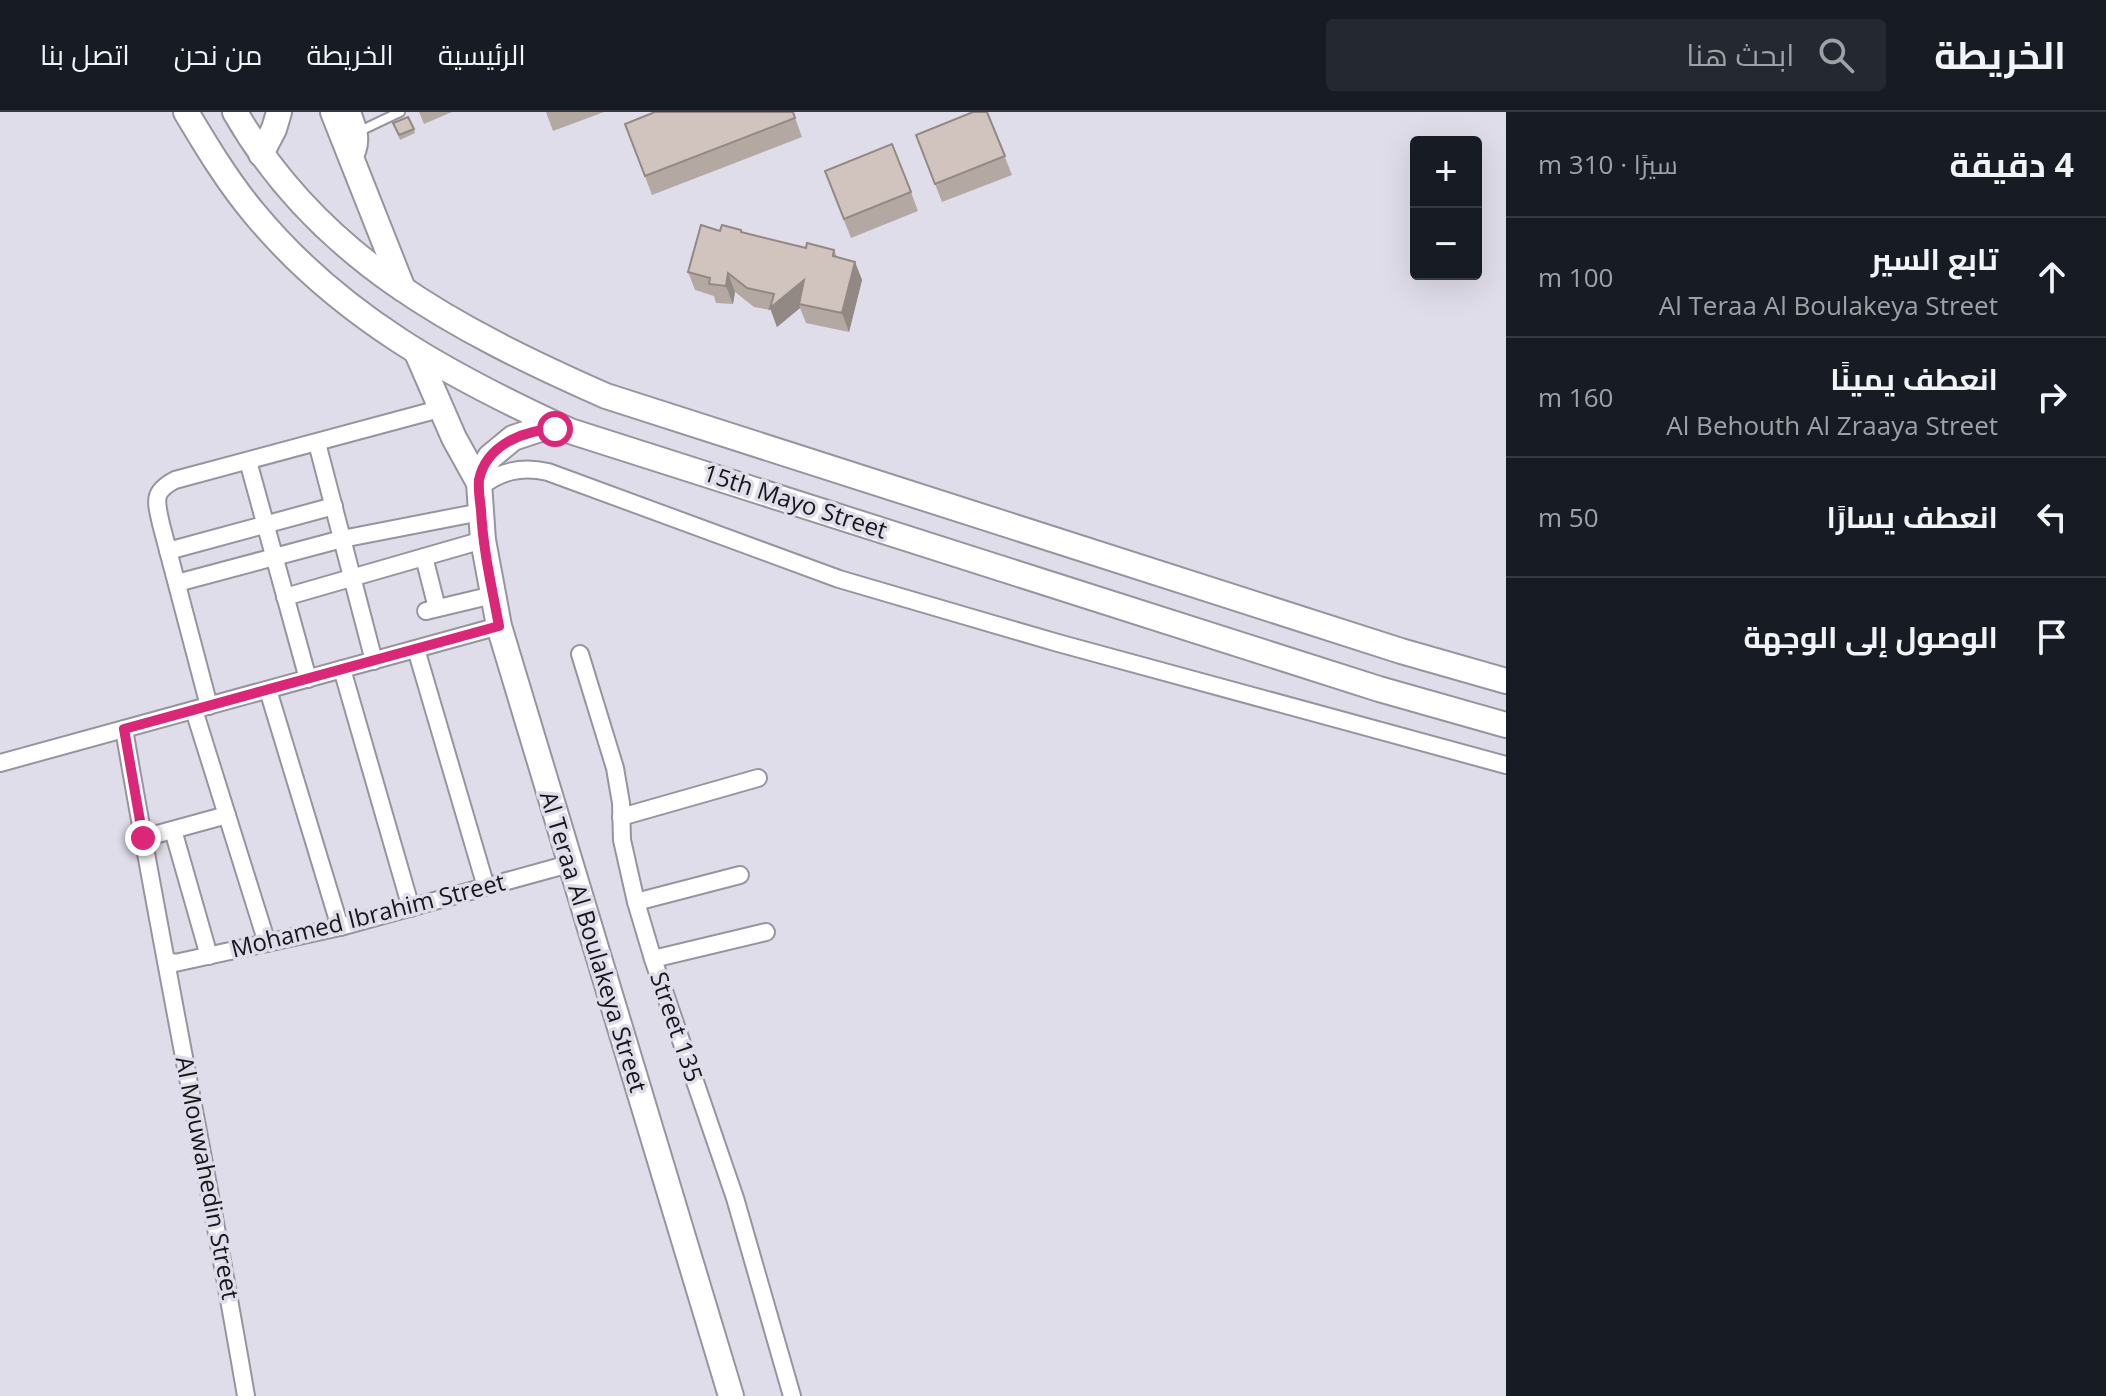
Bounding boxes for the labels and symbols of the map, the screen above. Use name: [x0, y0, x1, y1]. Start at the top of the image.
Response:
route start: [537, 411, 573, 447]
street label: 15th Mayo Street: [699, 455, 892, 546]
street label: Al Teraa Al Boulakeya Street: [533, 787, 656, 1096]
route end: [125, 820, 161, 856]
street label: Mohamed Ibrahim Street: [227, 864, 508, 965]
street label: Street 135: [643, 967, 712, 1086]
street label: Al Mouwahedin Street: [169, 1053, 248, 1302]

